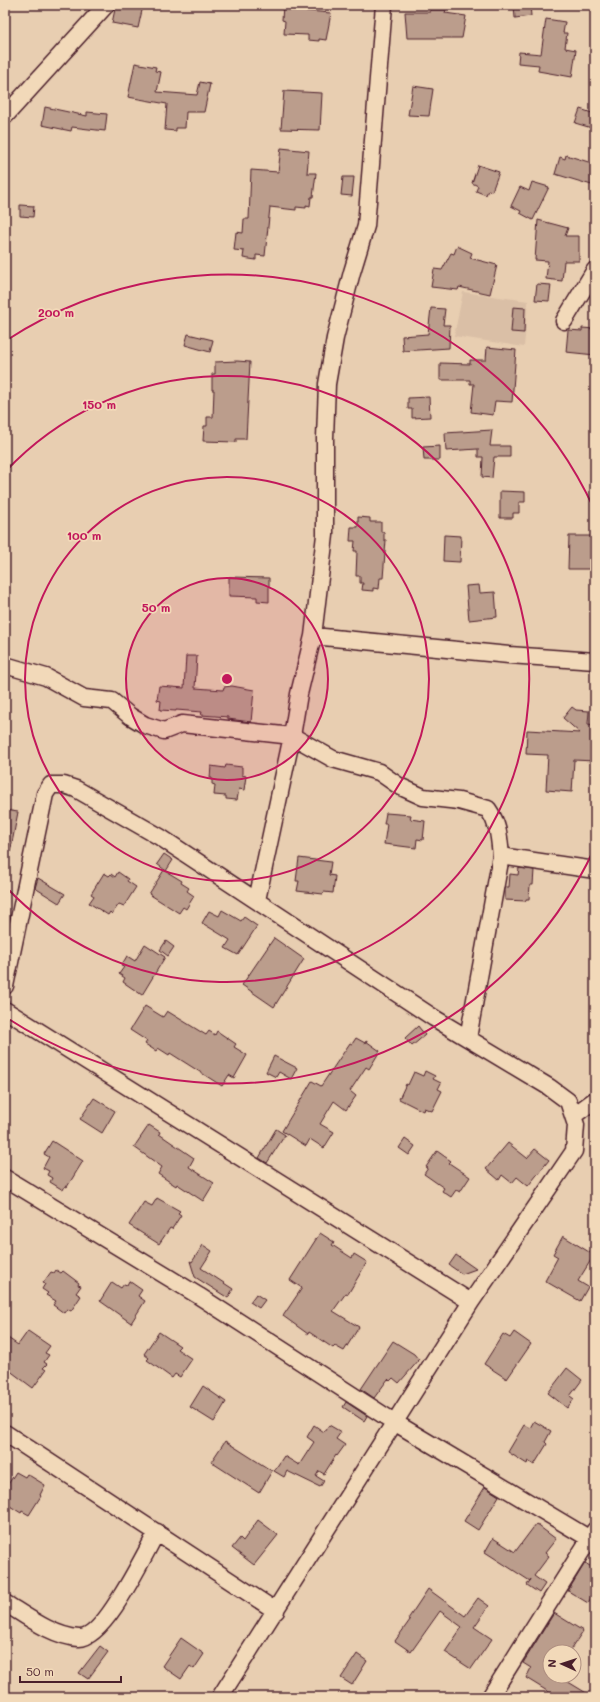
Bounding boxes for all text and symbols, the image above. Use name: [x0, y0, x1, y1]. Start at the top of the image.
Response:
text: 200 m: [38, 304, 74, 320]
text: 150 m: [82, 396, 116, 412]
text: 100 m: [67, 527, 101, 543]
text: 50 m: [142, 599, 170, 615]
centre of rings: [220, 672, 234, 686]
north arrow: [542, 1644, 582, 1684]
scale bar: [20, 1658, 121, 1684]
text: N: [544, 1659, 559, 1668]
text: 50 m: [26, 1663, 54, 1679]

